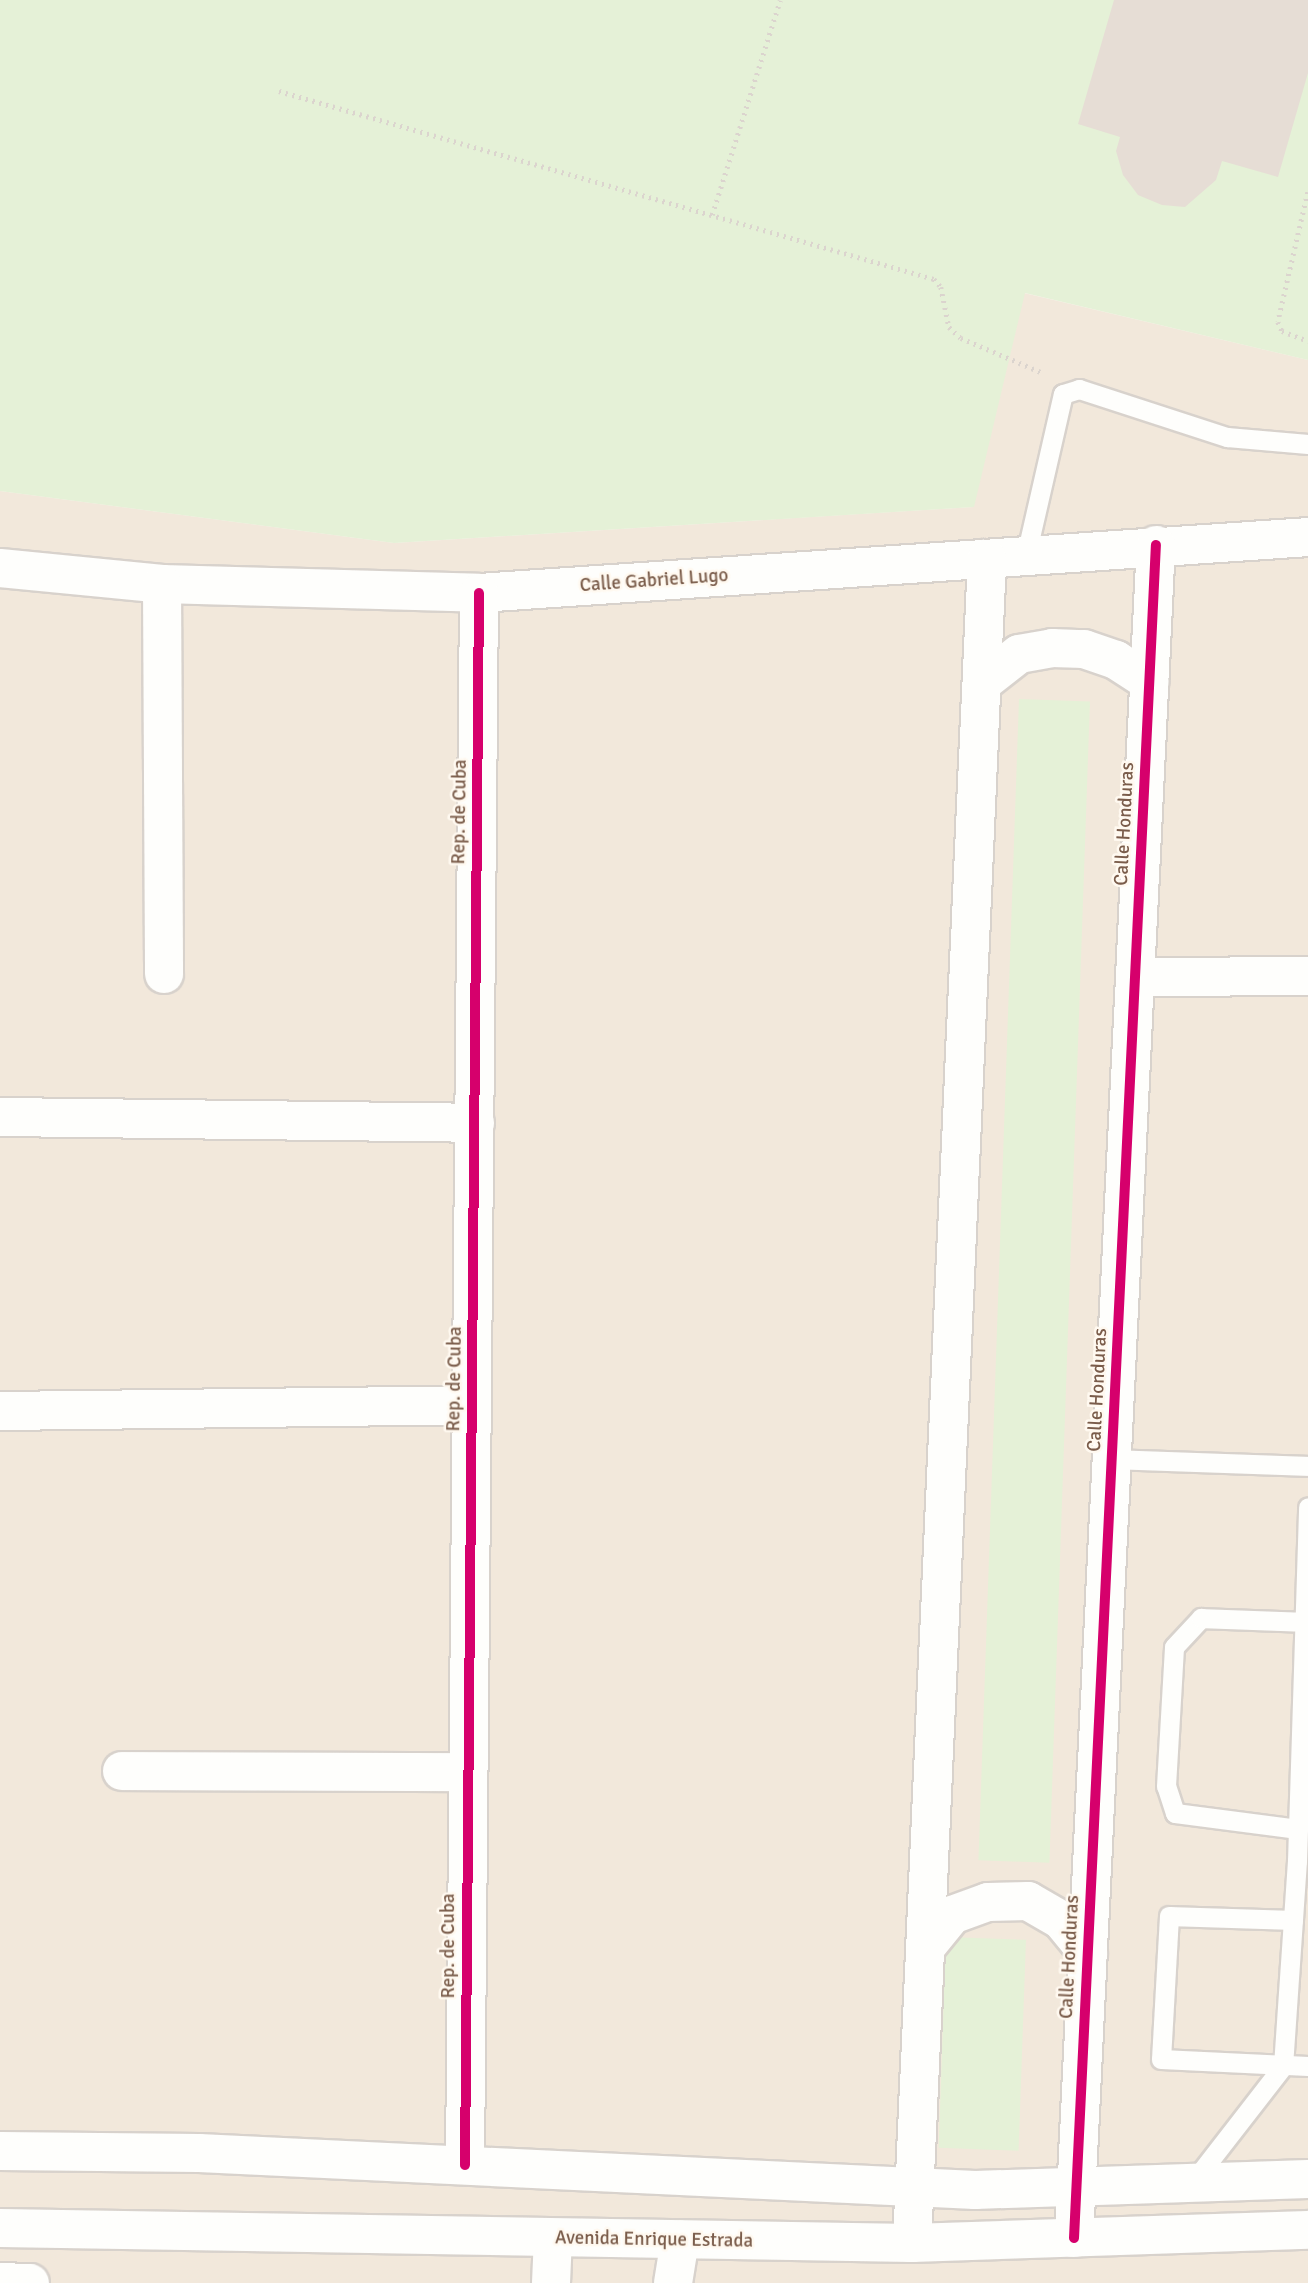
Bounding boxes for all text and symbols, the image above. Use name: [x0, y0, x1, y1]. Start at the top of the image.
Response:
street label: Calle Gabriel Lugo: [579, 564, 729, 598]
street label: Rep. de Cuba: [448, 759, 472, 865]
street label: Calle Honduras: [1110, 762, 1140, 886]
street label: Rep. de Cuba: [443, 1326, 467, 1432]
street label: Calle Honduras: [1083, 1328, 1113, 1452]
street label: Rep. de Cuba: [438, 1893, 460, 1999]
street label: Calle Honduras: [1055, 1895, 1085, 2019]
street label: Avenida Enrique Estrada: [555, 2227, 753, 2253]

